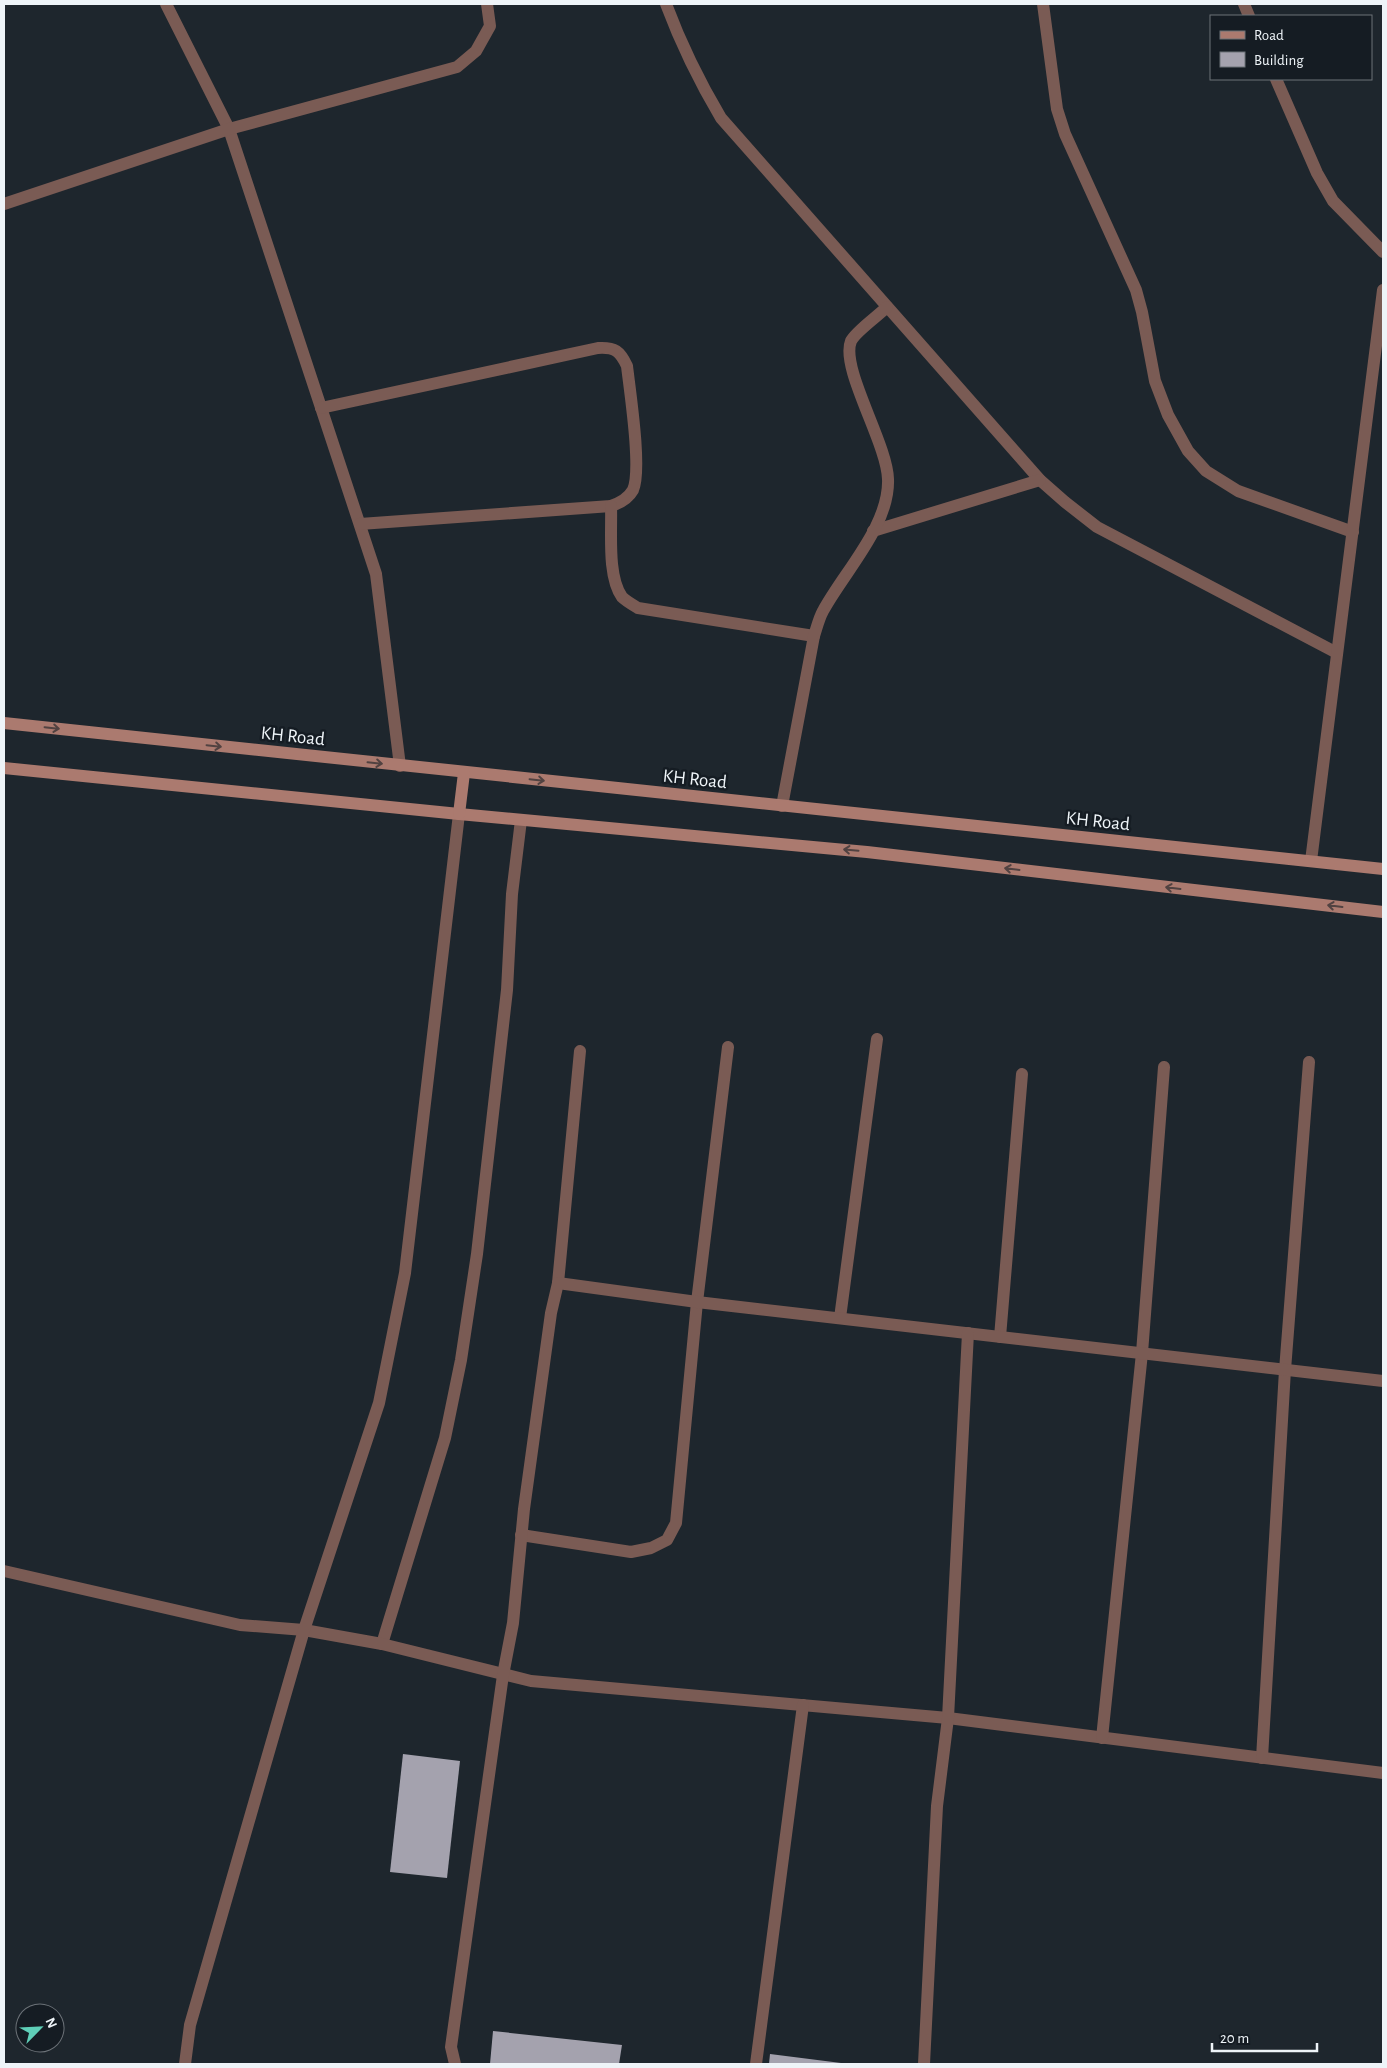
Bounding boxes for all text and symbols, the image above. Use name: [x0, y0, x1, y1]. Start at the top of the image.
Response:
legend: [1210, 15, 1372, 80]
text: Road: [1254, 28, 1284, 43]
text: Building: [1254, 53, 1304, 68]
one-way arrow: [44, 724, 60, 733]
street label: KH Road: [260, 724, 326, 749]
one-way arrow: [206, 741, 222, 751]
one-way arrow: [367, 758, 383, 768]
street label: KH Road: [662, 767, 728, 792]
one-way arrow: [529, 775, 545, 785]
street label: KH Road: [1065, 809, 1131, 834]
one-way arrow: [843, 846, 859, 855]
one-way arrow: [1004, 864, 1020, 874]
one-way arrow: [1166, 883, 1182, 893]
one-way arrow: [1327, 901, 1343, 911]
north arrow: [15, 2003, 65, 2053]
text: N: [43, 2016, 59, 2030]
scale bar: [1212, 2020, 1317, 2052]
text: 20 m: [1220, 2031, 1249, 2046]

